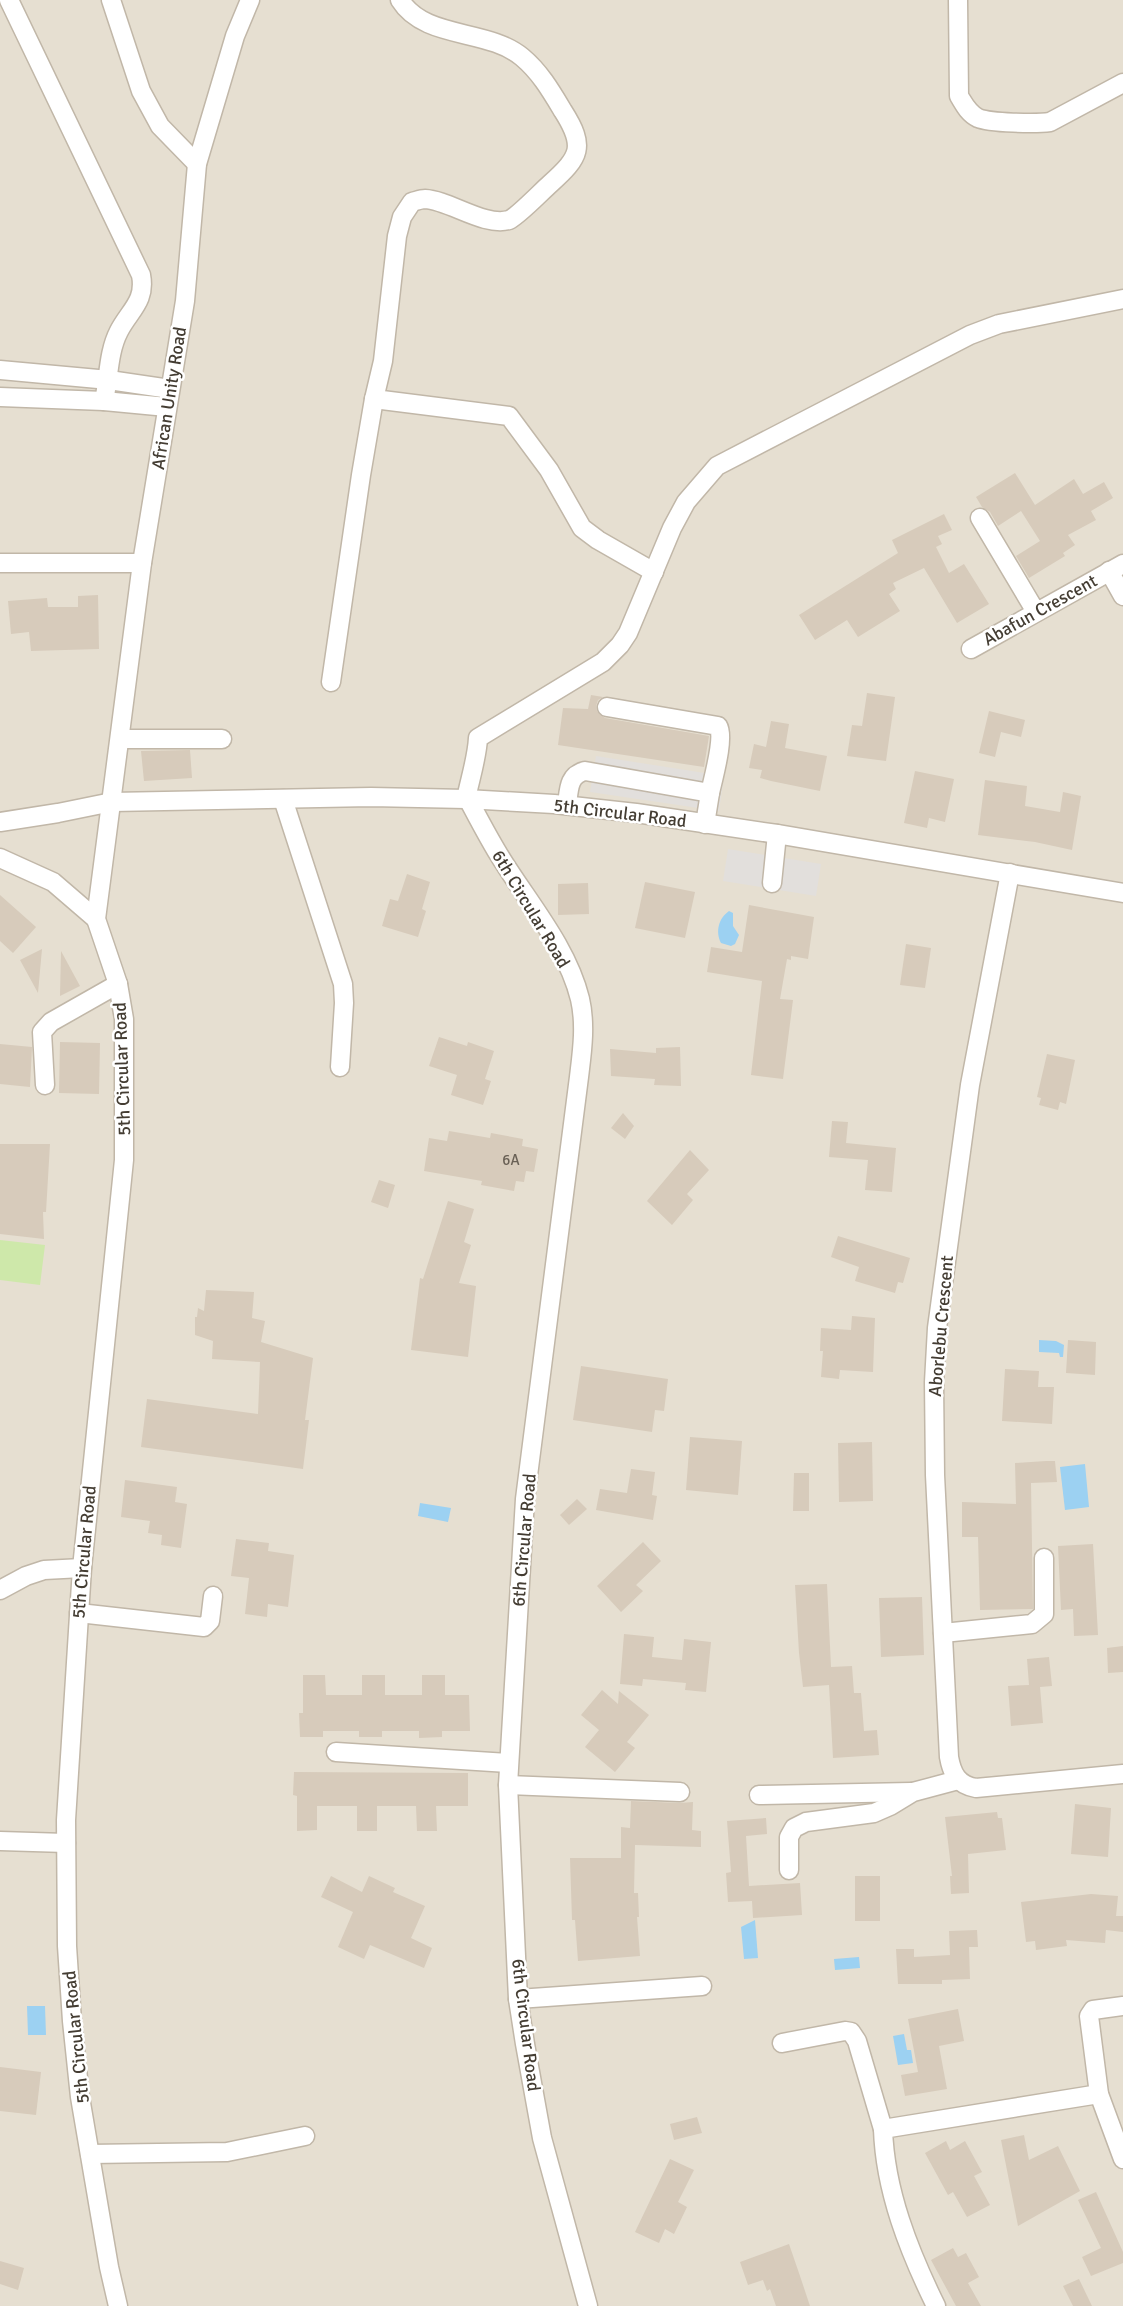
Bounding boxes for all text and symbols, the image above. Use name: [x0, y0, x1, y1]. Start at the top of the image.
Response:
street label: African Unity Road: [147, 325, 191, 471]
street label: Abafun Crescent: [979, 570, 1101, 650]
street label: 5th Circular Road: [552, 794, 688, 832]
street label: 6th Circular Road: [487, 846, 575, 972]
street label: 5th Circular Road: [109, 1002, 135, 1136]
house number: 6A: [502, 1151, 520, 1169]
street label: Aborlebu Crescent: [924, 1255, 958, 1397]
street label: 6th Circular Road: [507, 1472, 541, 1608]
street label: 5th Circular Road: [67, 1484, 101, 1620]
street label: 6th Circular Road: [507, 1957, 545, 2093]
street label: 5th Circular Road: [58, 1969, 94, 2105]

